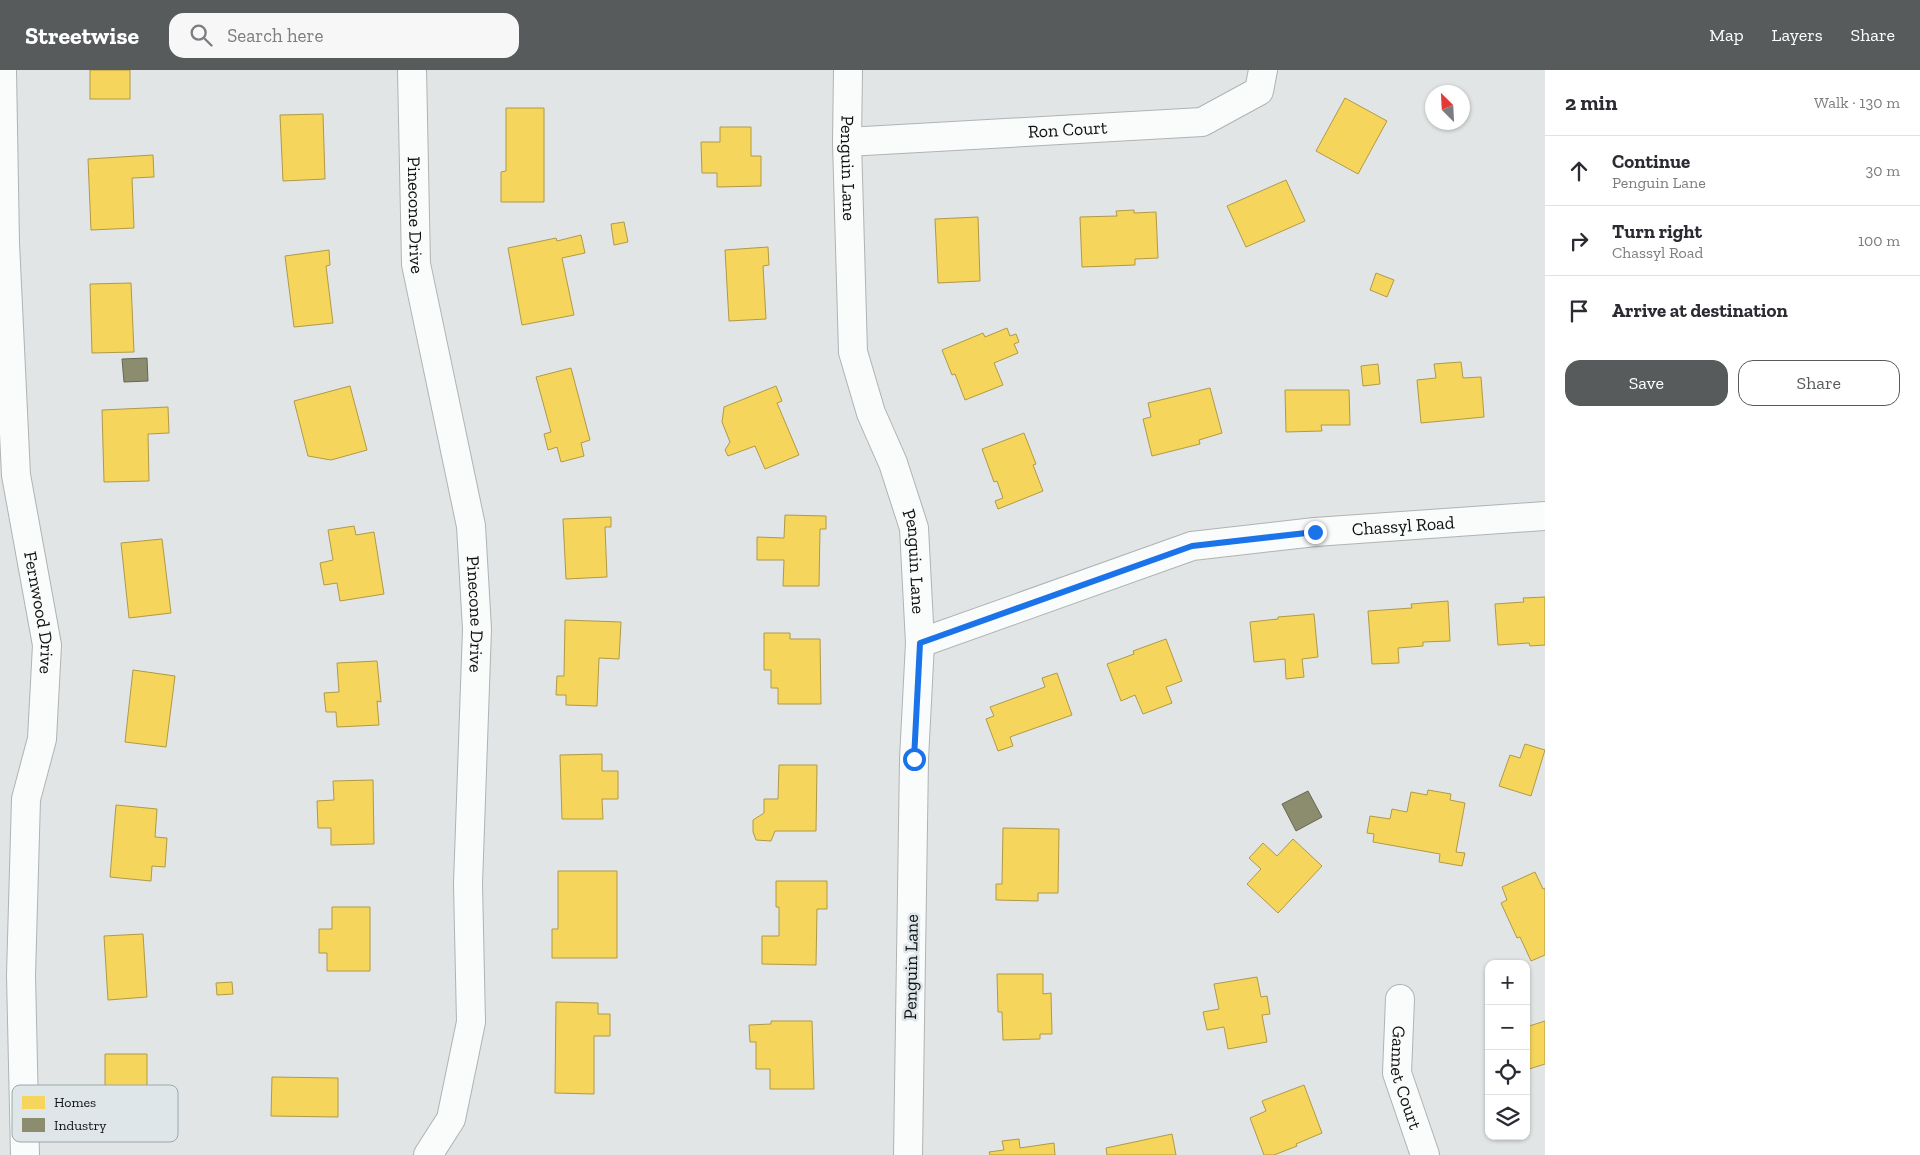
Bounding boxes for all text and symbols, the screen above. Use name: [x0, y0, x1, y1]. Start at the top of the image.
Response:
search box: [169, 13, 519, 58]
text: Streetwise: [25, 21, 139, 50]
icon: search: [187, 21, 215, 49]
text: Search here: [227, 24, 323, 47]
text: Map: [1709, 24, 1744, 46]
text: Layers: [1772, 24, 1823, 46]
text: Share: [1851, 24, 1895, 46]
north arrow: [1425, 85, 1470, 130]
text: 2 min: [1565, 90, 1617, 115]
text: Walk · 130 m: [1814, 93, 1900, 112]
street label: Penguin Lane: [836, 115, 860, 221]
street label: Ron Court: [1027, 116, 1108, 143]
text: Continue: [1612, 150, 1690, 173]
street label: Pinecone Drive: [403, 156, 429, 276]
icon: ahead: [1565, 157, 1593, 185]
text: 30 m: [1866, 161, 1900, 180]
text: Penguin Lane: [1612, 173, 1706, 192]
text: Turn right: [1612, 220, 1702, 243]
icon: right: [1565, 227, 1593, 255]
text: 100 m: [1858, 231, 1900, 250]
text: Chassyl Road: [1612, 243, 1703, 262]
icon: arrive: [1565, 297, 1593, 325]
text: Arrive at destination: [1612, 299, 1788, 322]
button: Save: [1565, 360, 1728, 406]
button: Share: [1738, 360, 1900, 406]
street label: Penguin Lane: [898, 506, 929, 615]
street label: Chassyl Road: [1351, 511, 1455, 540]
route end: [1304, 521, 1327, 544]
street label: Fernwood Drive: [19, 549, 58, 675]
street label: Pinecone Drive: [462, 555, 488, 673]
route start: [903, 748, 926, 771]
street label: Penguin Lane: [899, 914, 923, 1020]
map controls: [1485, 960, 1530, 1140]
button: +: [1485, 960, 1530, 1005]
button: −: [1485, 1005, 1530, 1050]
street label: Gannet Court: [1386, 1025, 1427, 1133]
button: locate: [1485, 1050, 1530, 1095]
legend: [12, 1085, 178, 1142]
text: Homes: [54, 1094, 96, 1111]
button: layers: [1485, 1095, 1530, 1140]
text: Industry: [54, 1117, 107, 1134]

